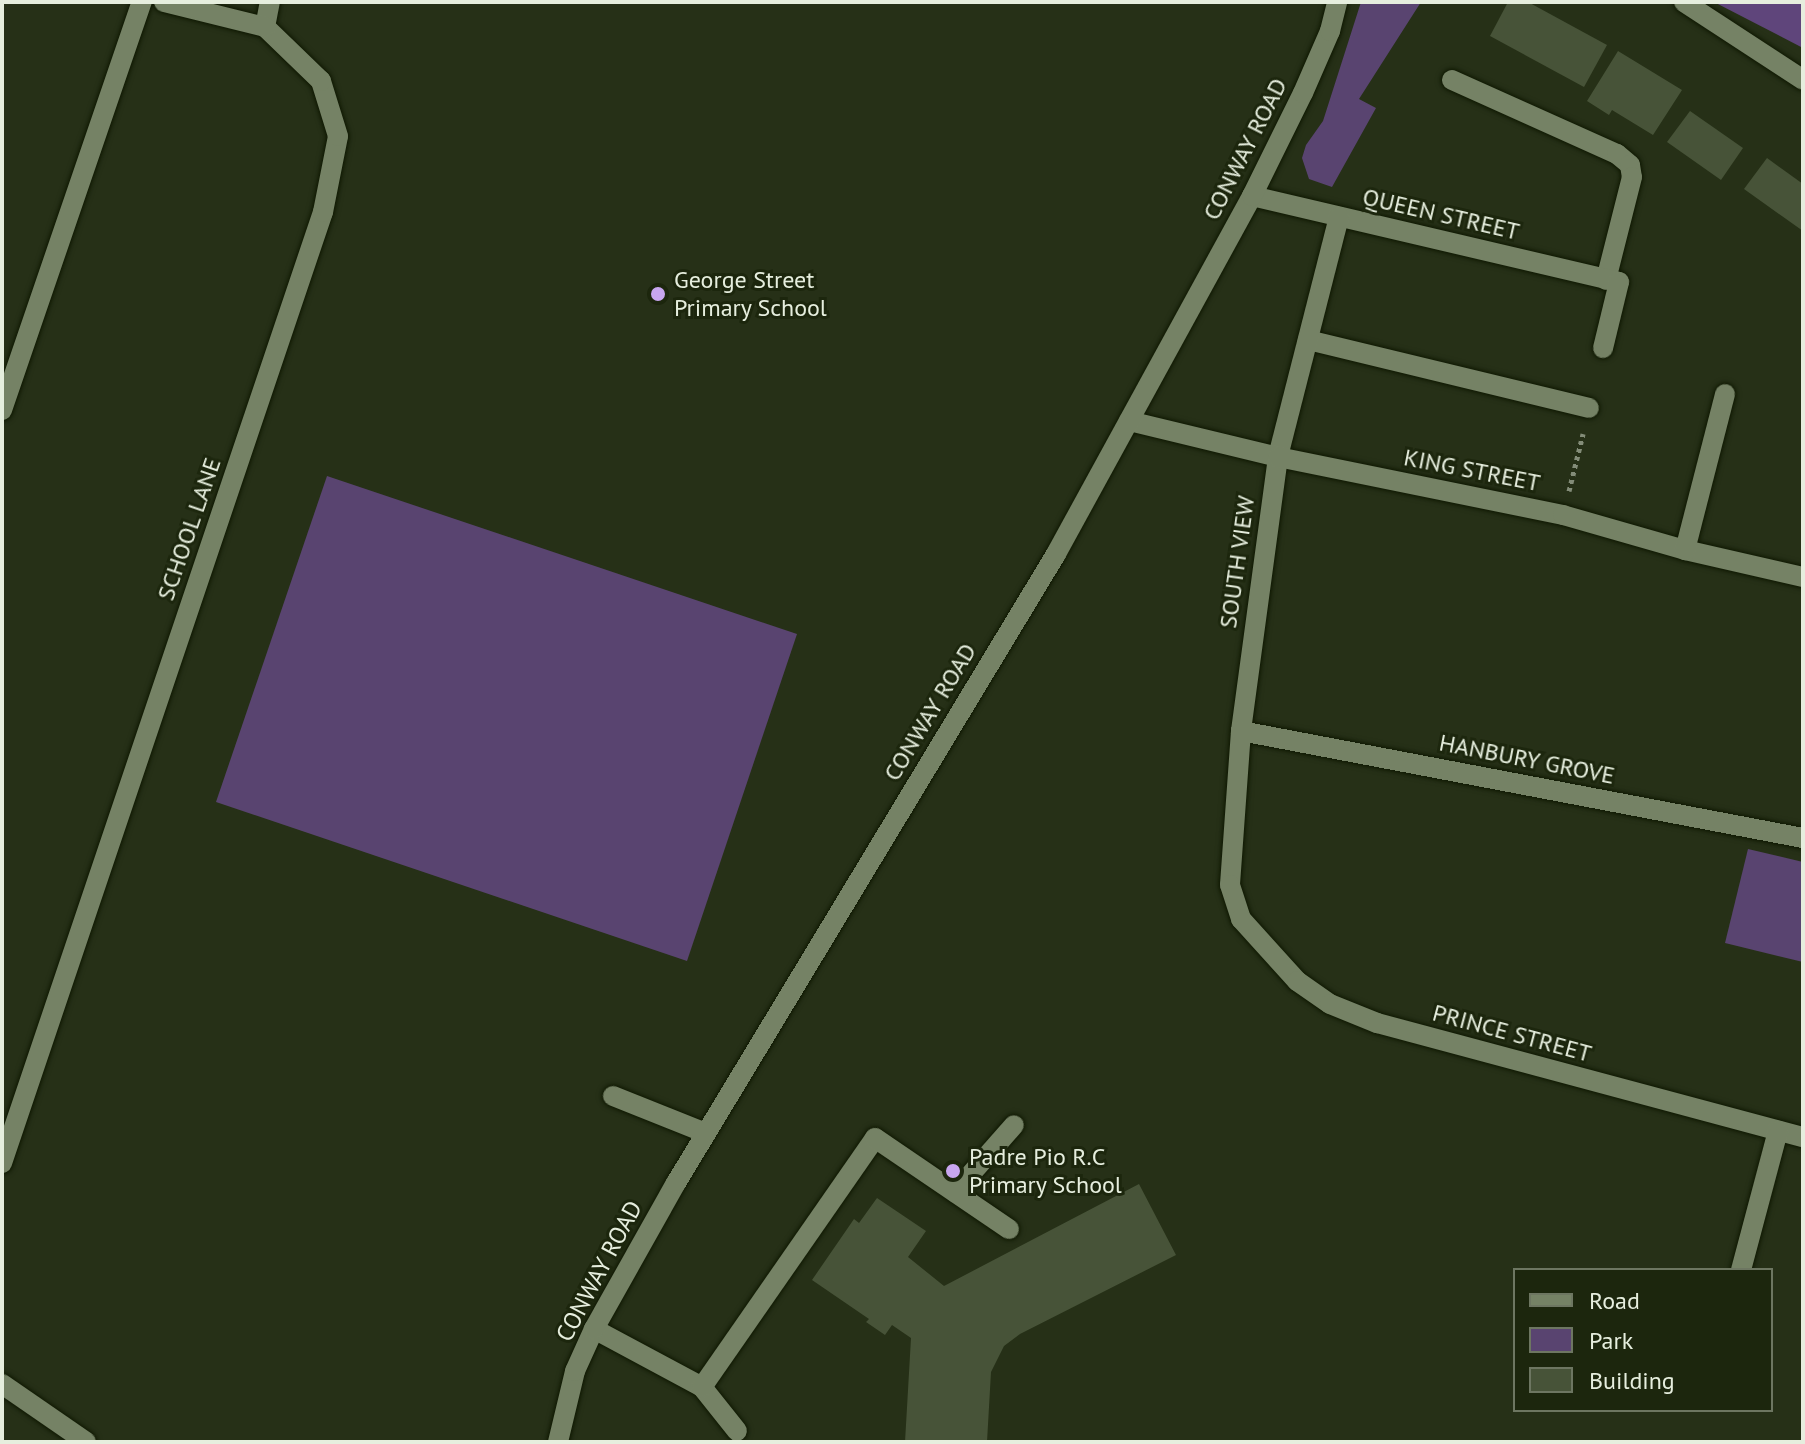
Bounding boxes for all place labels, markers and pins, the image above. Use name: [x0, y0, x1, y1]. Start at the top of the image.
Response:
place label: George Street Primary School: [674, 266, 828, 322]
marker: George Street Primary School: [649, 285, 667, 303]
place label: Padre Pio R.C Primary School: [969, 1143, 1123, 1199]
marker: Padre Pio R.C Primary School: [944, 1162, 962, 1180]

